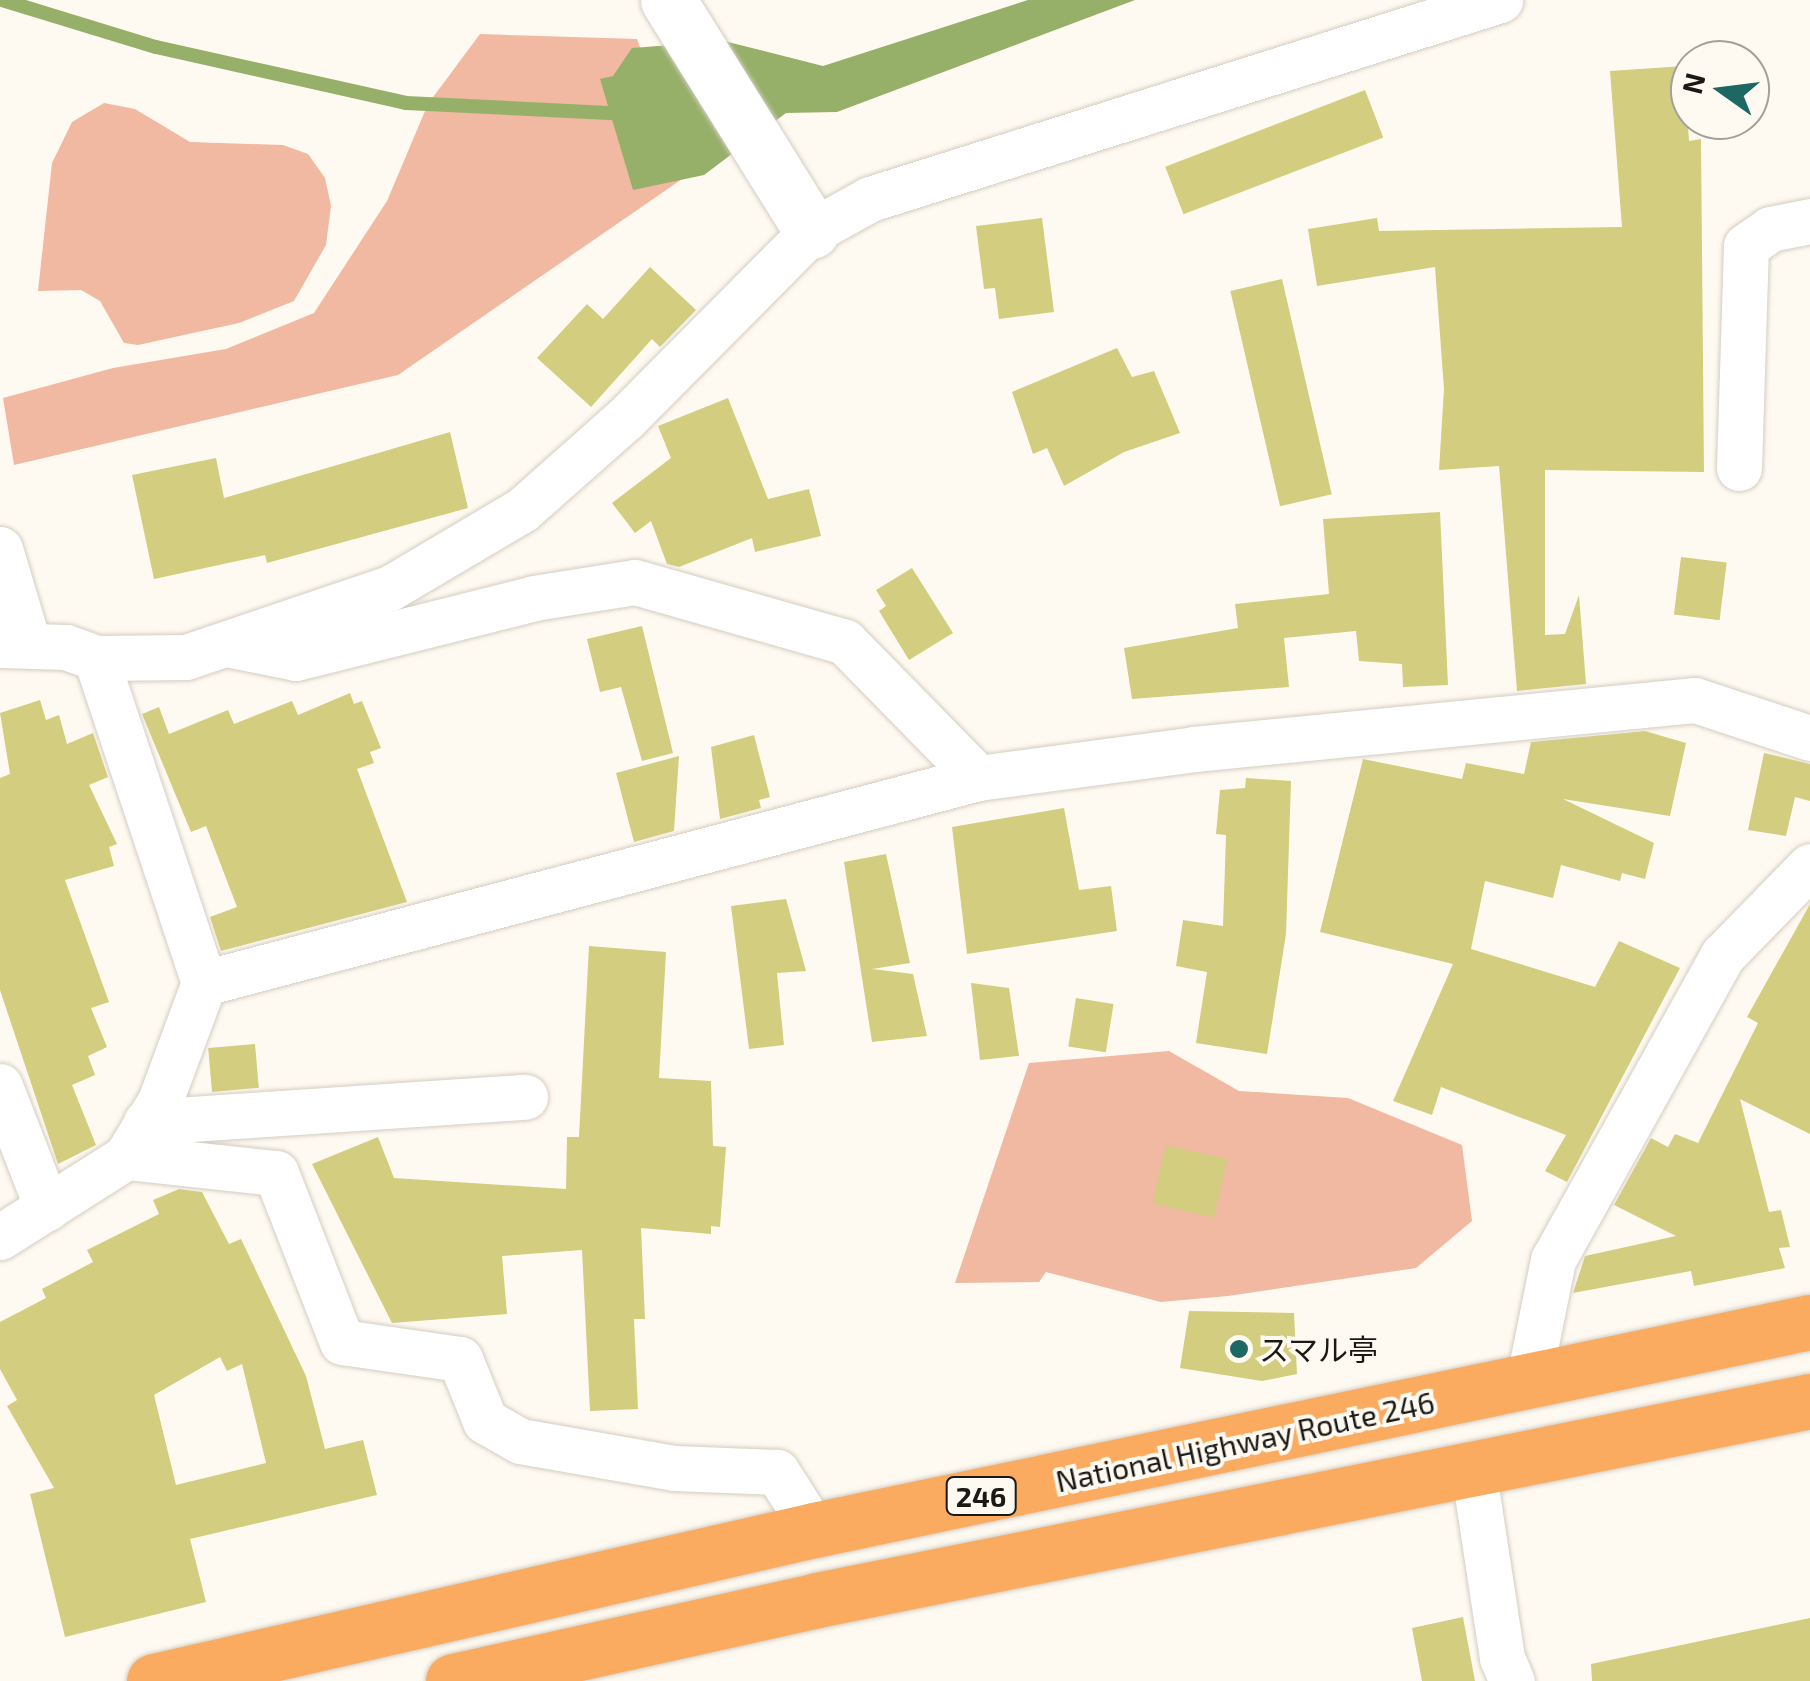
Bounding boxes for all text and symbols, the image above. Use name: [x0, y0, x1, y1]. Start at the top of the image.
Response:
north arrow: [1670, 40, 1770, 140]
text: N: [1674, 69, 1712, 97]
place label: スマル亭: [1259, 1331, 1379, 1367]
marker: スマル亭: [1228, 1338, 1250, 1360]
street label: National Highway Route 246: [1052, 1383, 1438, 1499]
road number: 246: [944, 1473, 1018, 1519]

